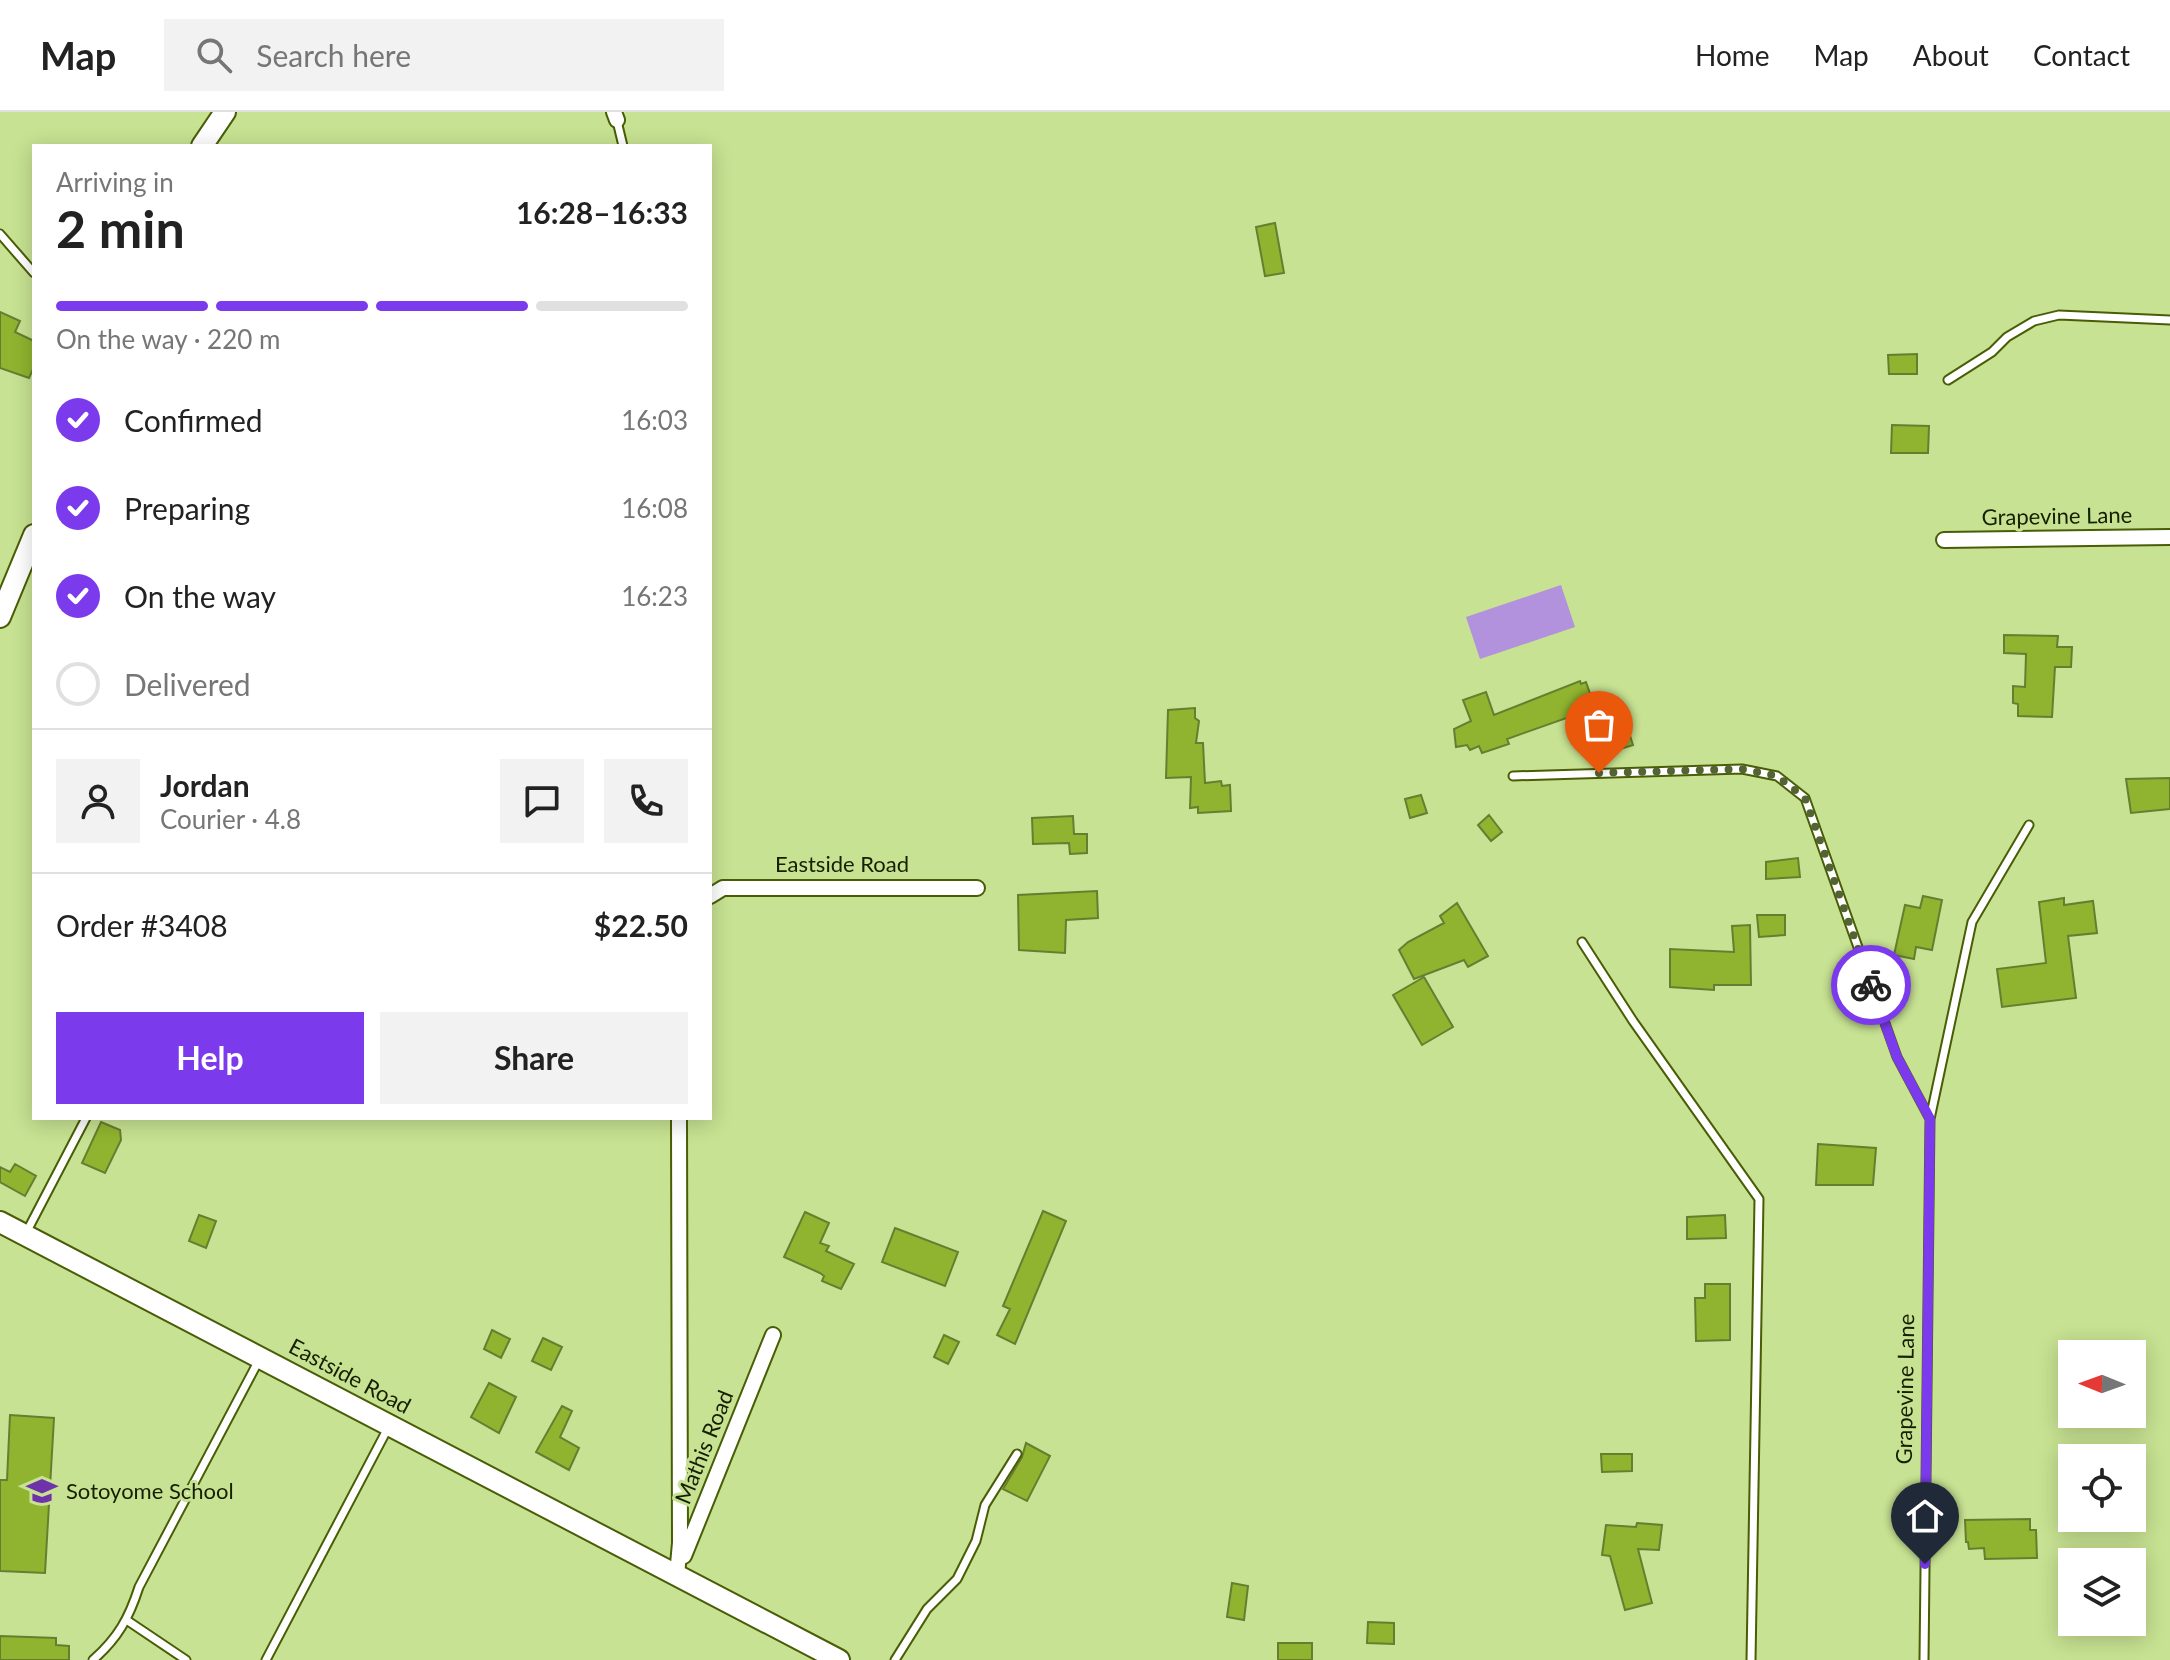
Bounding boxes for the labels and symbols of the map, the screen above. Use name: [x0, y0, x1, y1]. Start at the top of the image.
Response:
street label: Grapevine Lane: [1981, 501, 2133, 530]
pin: [1565, 691, 1633, 773]
street label: Eastside Road: [775, 850, 909, 877]
courier: [1831, 945, 1911, 1025]
street label: Grapevine Lane: [1890, 1313, 1919, 1465]
street label: Eastside Road: [285, 1332, 416, 1419]
north arrow: [2058, 1340, 2146, 1428]
street label: Mathis Road: [668, 1386, 739, 1508]
school or university icon: Sotoyome School: [25, 1474, 59, 1508]
place label: Sotoyome School: [66, 1477, 234, 1504]
pin: [1891, 1482, 1959, 1564]

